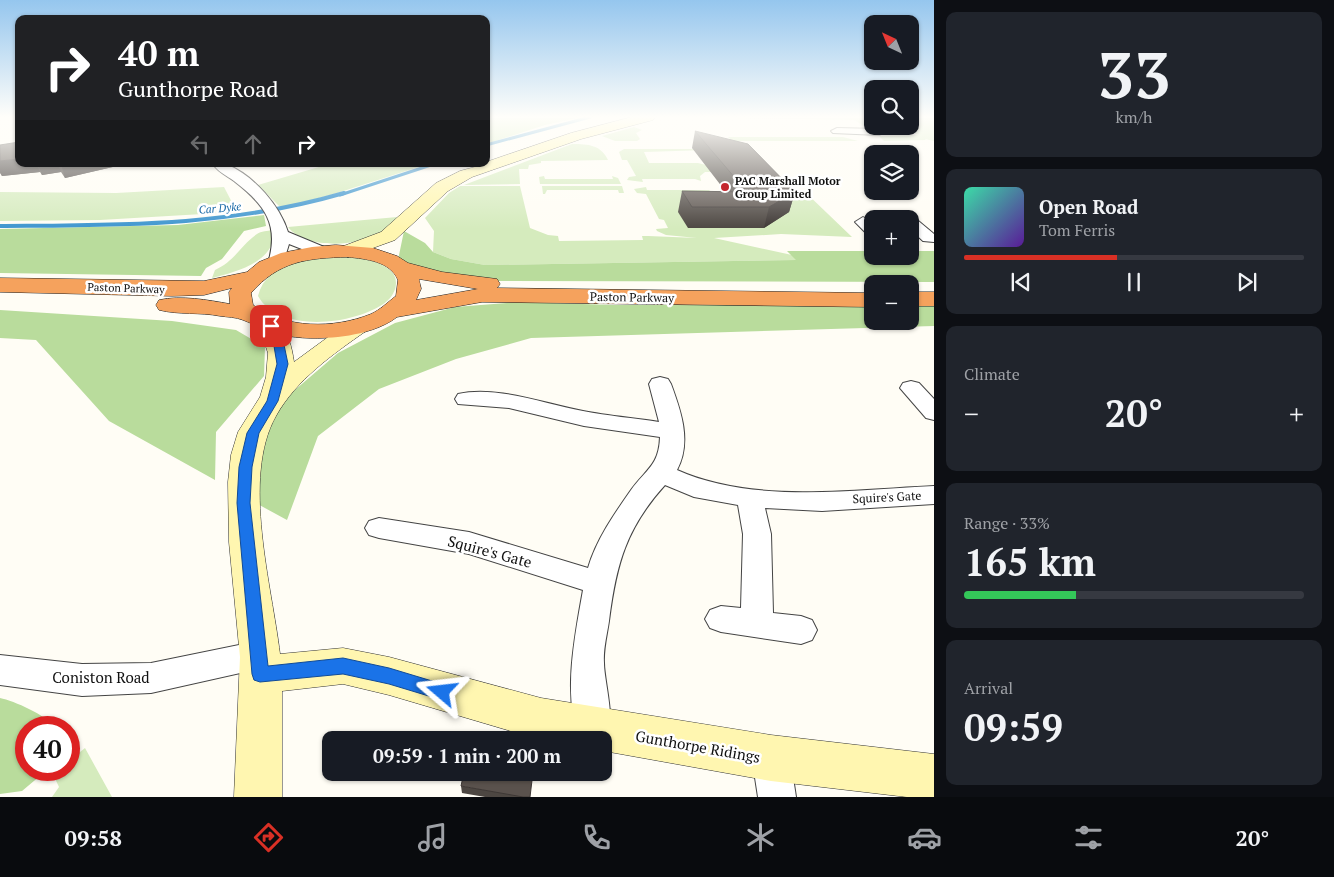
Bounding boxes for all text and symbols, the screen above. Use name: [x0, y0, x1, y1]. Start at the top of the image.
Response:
north arrow: [864, 15, 919, 70]
map controls: [864, 15, 919, 330]
text: 40 m: [118, 30, 199, 76]
text: 33: [1097, 30, 1171, 117]
icon: right: [35, 35, 100, 100]
text: Gunthorpe Road: [118, 74, 278, 103]
button: search: [864, 80, 919, 135]
text: km/h: [1116, 106, 1152, 128]
icon: left: [186, 130, 214, 158]
icon: ahead: [239, 130, 267, 158]
icon: right: [292, 130, 320, 158]
button: layers: [864, 145, 919, 200]
place label: PAC Marshall Motor Group Limited: [735, 174, 841, 201]
marker: PAC Marshall Motor Group Limited: [719, 181, 731, 193]
text: Open Road: [1039, 194, 1139, 219]
water label: Car Dyke: [198, 199, 242, 217]
button: +: [864, 210, 919, 265]
text: Tom Ferris: [1039, 219, 1115, 241]
icon: previous: [1007, 268, 1035, 296]
icon: pause: [1120, 268, 1148, 296]
icon: next: [1233, 268, 1261, 296]
button: −: [864, 275, 919, 330]
street label: Paston Parkway: [87, 280, 165, 296]
street label: Paston Parkway: [590, 289, 675, 305]
pin: [250, 305, 292, 347]
icon: arrive: [257, 312, 285, 340]
text: Climate: [964, 363, 1020, 385]
text: 20°: [1105, 388, 1163, 438]
text: −: [964, 395, 979, 432]
text: +: [1289, 395, 1304, 432]
street label: Squire's Gate: [852, 488, 922, 506]
text: Range · 33%: [964, 512, 1050, 534]
street label: Squire's Gate: [446, 530, 534, 572]
text: 165 km: [964, 537, 1096, 587]
position arrow: [415, 665, 467, 717]
street label: Coniston Road: [52, 667, 150, 687]
text: Arrival: [964, 677, 1013, 699]
text: 09:59: [964, 702, 1063, 752]
speed limit sign: 40: [15, 716, 80, 781]
street label: Gunthorpe Ridings: [634, 725, 762, 767]
text: 09:59 · 1 min · 200 m: [373, 743, 561, 768]
icon: directions: [251, 820, 286, 855]
icon: music: [415, 820, 450, 855]
icon: phone: [579, 820, 614, 855]
icon: climate: [743, 820, 778, 855]
icon: car: [907, 820, 942, 855]
icon: filters: [1071, 820, 1106, 855]
text: 09:58: [65, 823, 122, 852]
text: 20°: [1235, 823, 1269, 852]

